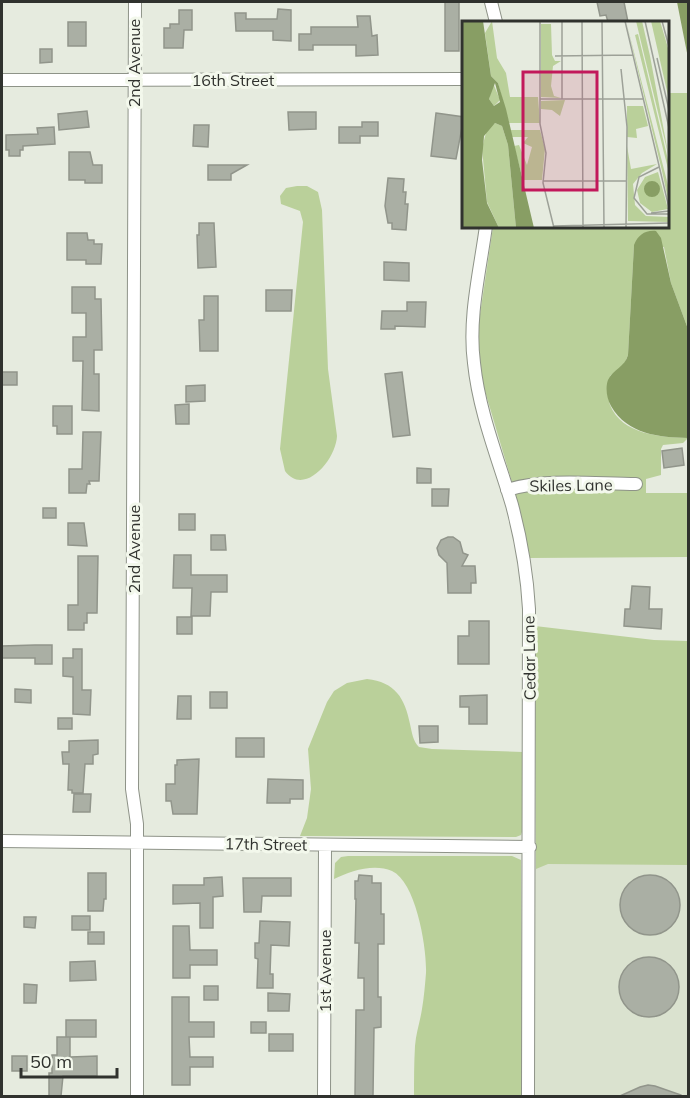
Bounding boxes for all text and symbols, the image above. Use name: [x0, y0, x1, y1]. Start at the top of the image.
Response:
street label: 2nd Avenue: [124, 19, 144, 107]
inset map: [462, 21, 669, 228]
street label: 16th Street: [192, 70, 275, 90]
street label: Skiles Lane: [529, 474, 613, 496]
street label: 2nd Avenue: [124, 505, 144, 593]
street label: Cedar Lane: [518, 615, 540, 701]
street label: 17th Street: [225, 833, 308, 855]
street label: 1st Avenue: [315, 930, 335, 1012]
scale bar: [21, 1041, 117, 1079]
text: 50 m: [30, 1050, 72, 1073]

